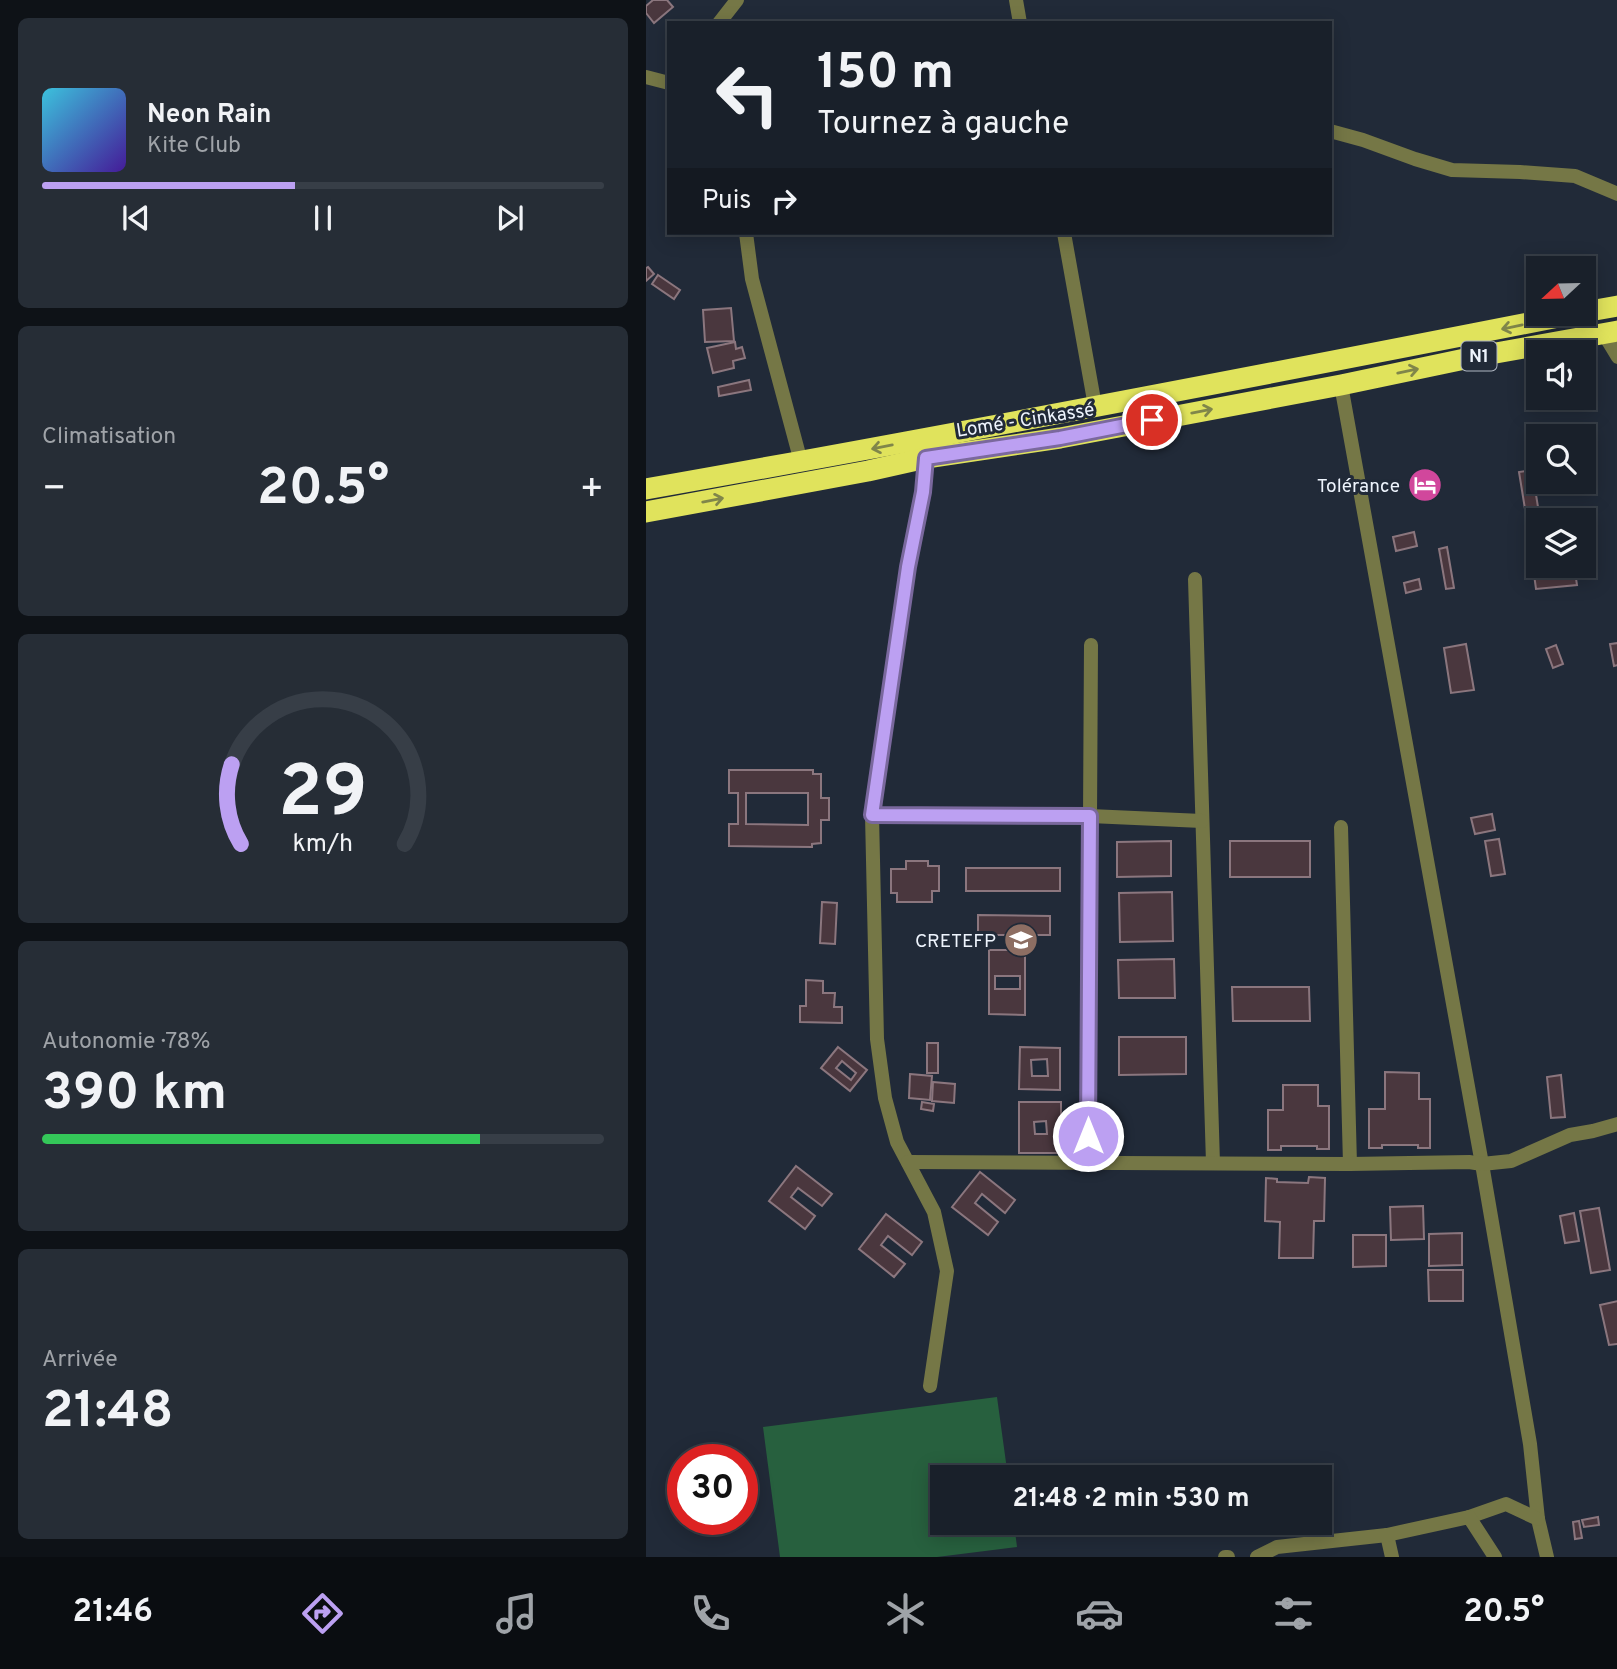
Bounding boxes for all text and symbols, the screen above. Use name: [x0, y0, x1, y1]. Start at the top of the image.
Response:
text: 150 m: [817, 44, 954, 106]
icon: left: [702, 49, 793, 140]
text: Neon Rain: [147, 99, 272, 132]
text: Tournez à gauche: [817, 105, 1069, 145]
text: Kite Club: [147, 132, 241, 161]
icon: right: [765, 182, 803, 220]
text: Puis: [702, 185, 751, 218]
icon: previous: [117, 199, 155, 237]
icon: pause: [304, 199, 342, 237]
icon: next: [491, 199, 529, 237]
north arrow: [1526, 256, 1596, 326]
map controls: [1526, 256, 1596, 578]
one-way arrow: [1502, 322, 1524, 335]
button: sound: [1526, 340, 1596, 410]
road number: N1: [1462, 342, 1496, 370]
one-way arrow: [1396, 364, 1419, 378]
pin: [1122, 390, 1182, 450]
street label: Lomé - Cinkassé: [955, 398, 1096, 444]
icon: arrive: [1133, 401, 1171, 439]
one-way arrow: [1190, 404, 1213, 417]
text: Climatisation: [42, 423, 176, 452]
button: search: [1526, 424, 1596, 494]
one-way arrow: [871, 441, 894, 454]
text: 20.5°: [257, 457, 389, 523]
text: −: [42, 466, 67, 515]
text: +: [579, 466, 604, 515]
hotel icon: Tolérance: [1406, 466, 1444, 504]
place label: Tolérance: [1317, 475, 1400, 499]
one-way arrow: [701, 493, 724, 506]
button: layers: [1526, 508, 1596, 578]
text: 29: [278, 751, 368, 843]
text: km/h: [293, 829, 353, 861]
school or university icon: CRETEFP: [1002, 921, 1040, 959]
place label: CRETEFP: [915, 930, 996, 954]
text: Autonomie · 78%: [42, 1028, 211, 1057]
text: 390 km: [42, 1062, 227, 1128]
position arrow: [1051, 1099, 1125, 1173]
text: Arrivée: [42, 1346, 118, 1375]
text: 21:48: [42, 1380, 173, 1446]
speed limit sign: 30: [667, 1444, 758, 1535]
text: 21:48 · 2 min · 530 m: [1012, 1483, 1250, 1516]
icon: directions: [298, 1589, 347, 1638]
icon: music: [492, 1589, 541, 1638]
icon: phone: [686, 1589, 735, 1638]
icon: climate: [881, 1589, 930, 1638]
icon: car: [1075, 1589, 1124, 1638]
icon: filters: [1269, 1589, 1318, 1638]
text: 21:46: [73, 1593, 153, 1633]
text: 20.5°: [1463, 1593, 1544, 1633]

